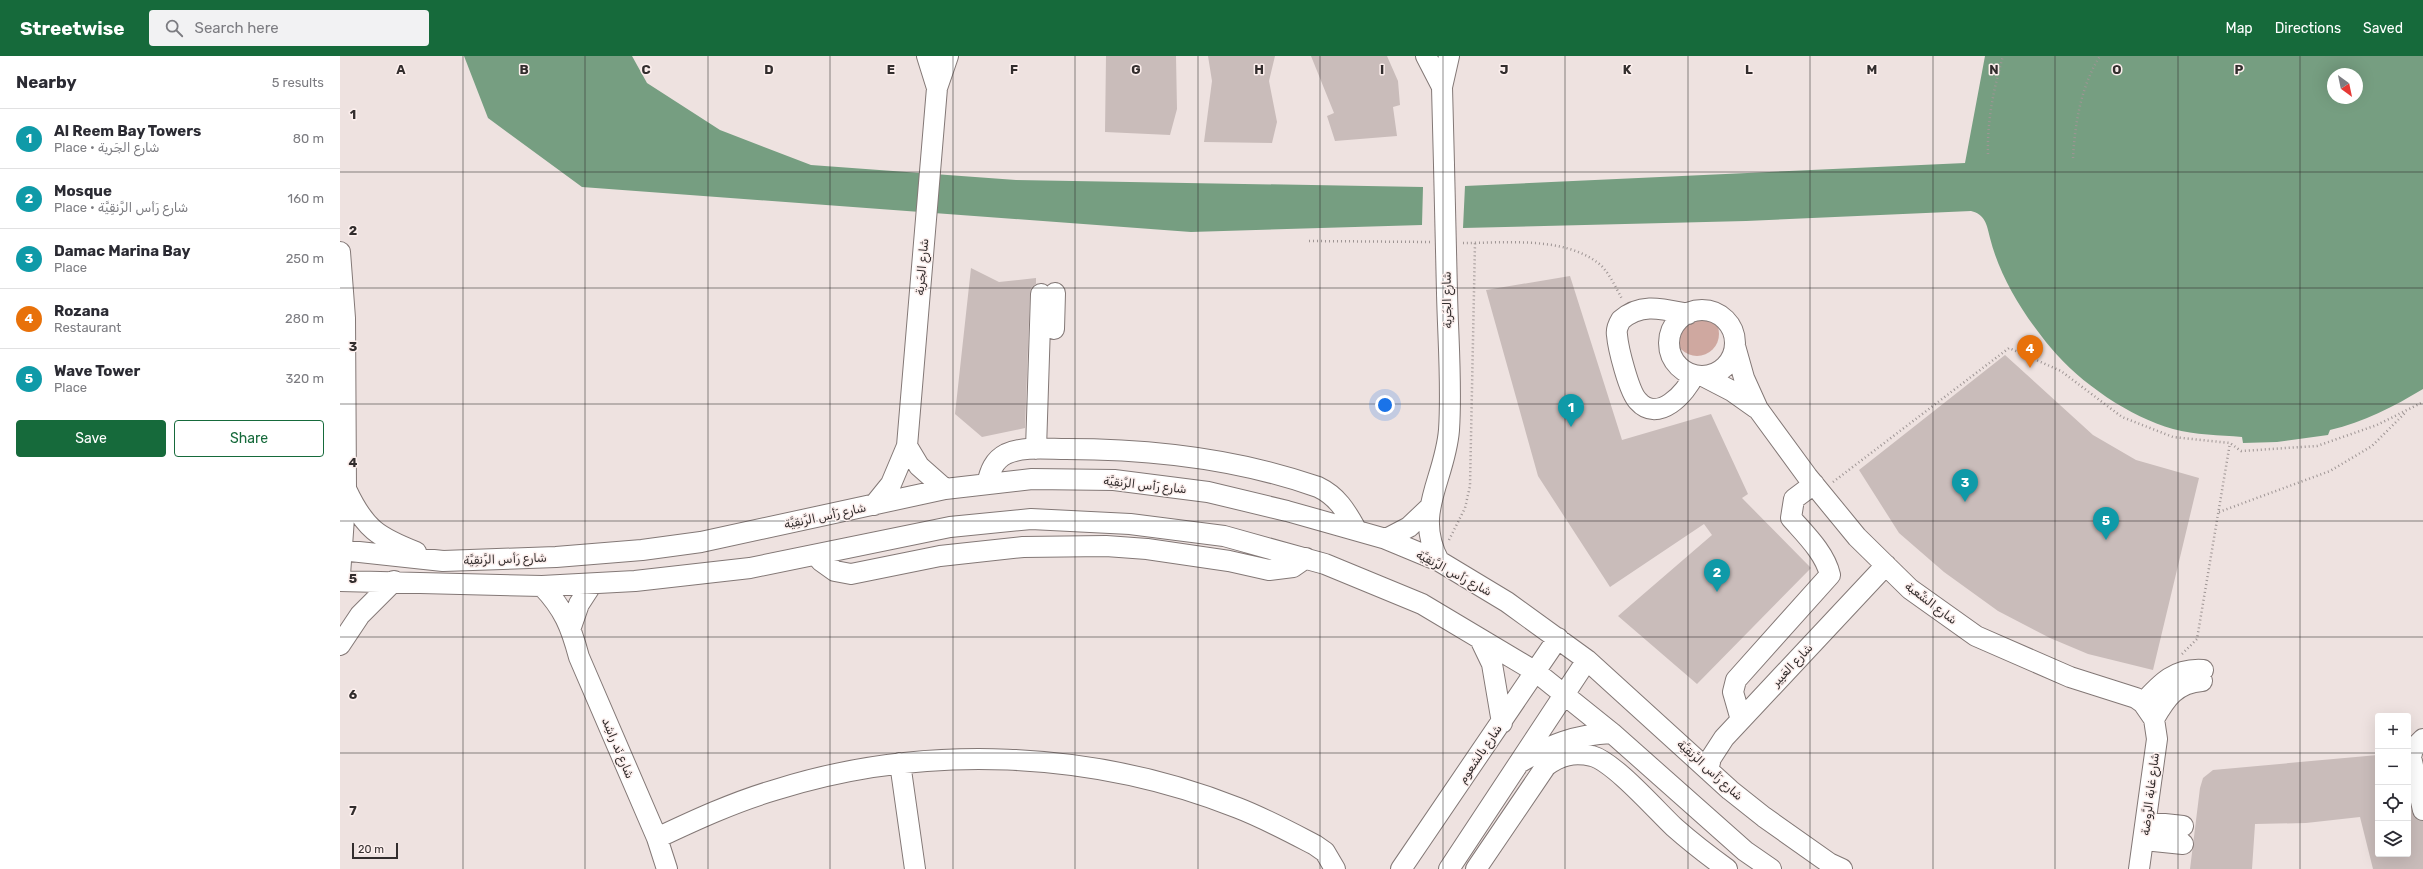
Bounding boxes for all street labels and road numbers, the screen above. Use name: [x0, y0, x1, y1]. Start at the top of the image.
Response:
street label: شارع الجَرية: [913, 238, 933, 296]
street label: شارع الجَرية: [1440, 271, 1456, 329]
street label: شارع رَأس الرَّنقِيَّة: [1103, 474, 1187, 498]
street label: شارع رَأس الرَّنقِيَّة: [783, 500, 868, 533]
street label: شارع رَأس الرَّنقِيَّة: [1413, 547, 1494, 601]
street label: شارع رَأس الرَّنقِيَّة: [463, 551, 547, 569]
street label: شارع الشِّعبة: [1901, 579, 1960, 629]
street label: شارع العَبِير: [1768, 641, 1817, 691]
street label: شارع نَد راشِد: [597, 715, 637, 781]
street label: شارع بالشعوم: [1455, 722, 1506, 787]
street label: شارع رَأس الرَّنقِيَّة: [1673, 737, 1746, 805]
street label: شارع غابة الرَّوضة: [2138, 752, 2164, 837]

